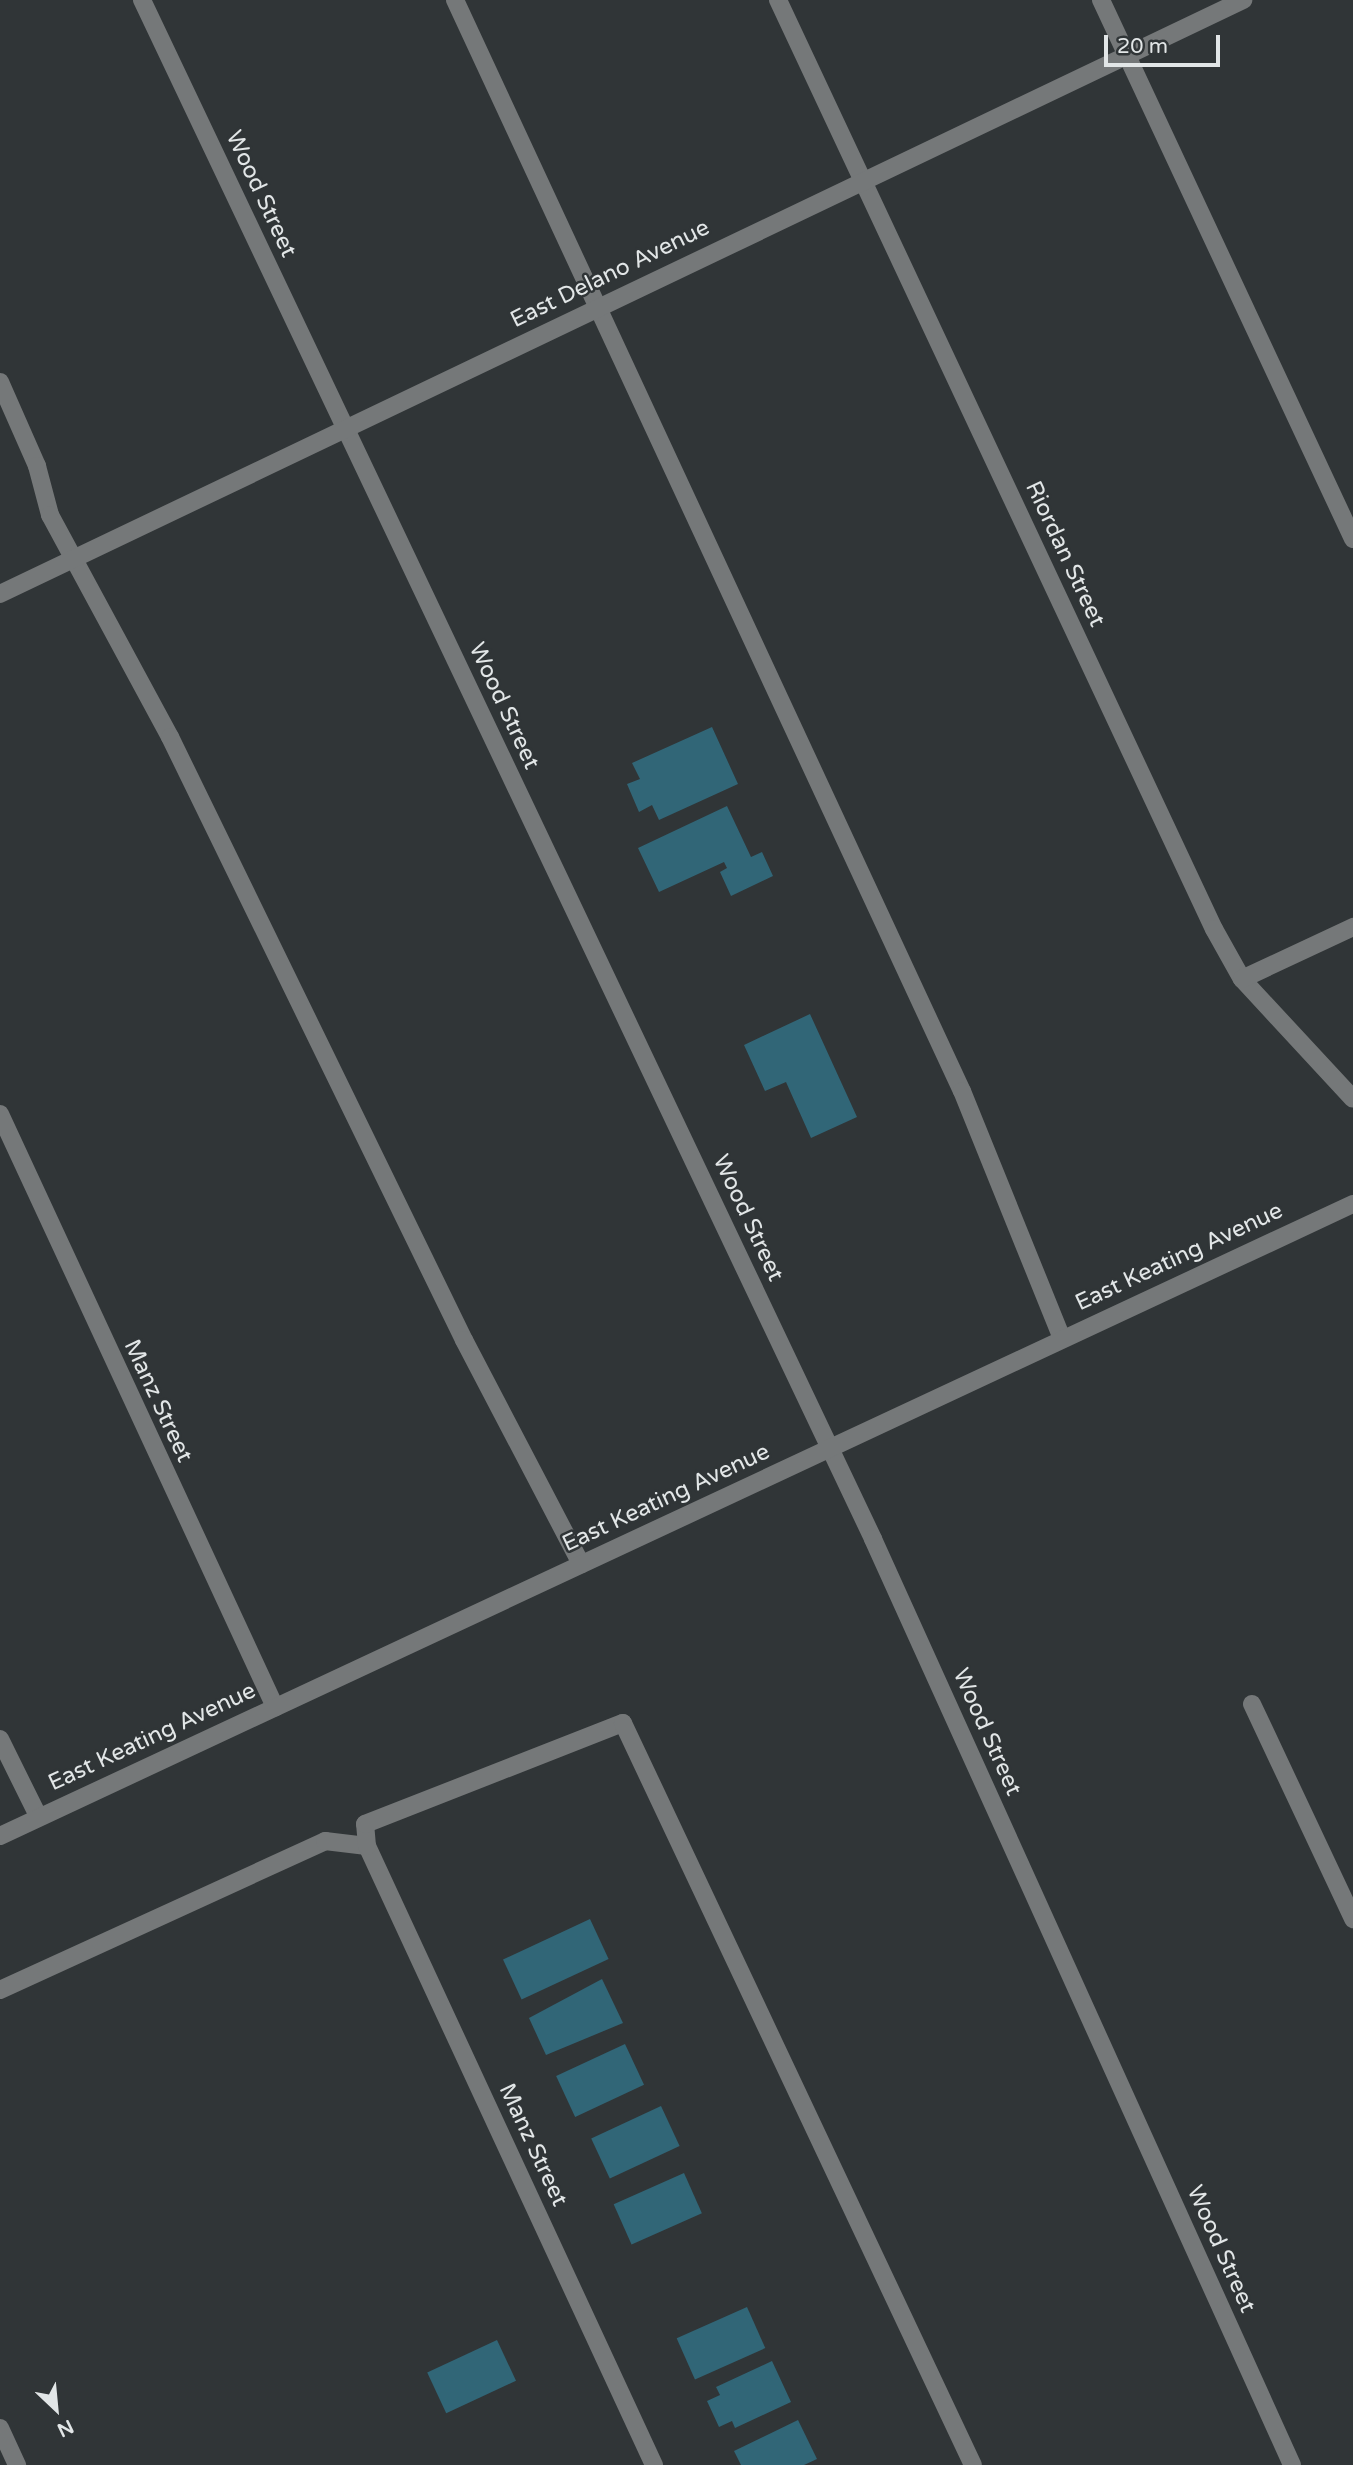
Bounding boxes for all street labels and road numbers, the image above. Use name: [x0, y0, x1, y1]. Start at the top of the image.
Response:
street label: Wood Street: [220, 126, 302, 262]
street label: East Delano Avenue: [506, 214, 714, 334]
street label: Riordan Street: [1019, 477, 1111, 631]
street label: Wood Street: [463, 638, 545, 774]
street label: Wood Street: [707, 1150, 789, 1286]
street label: East Keating Avenue: [1071, 1197, 1287, 1317]
street label: Manz Street: [118, 1335, 198, 1467]
street label: East Keating Avenue: [558, 1438, 774, 1558]
street label: Wood Street: [947, 1664, 1027, 1800]
street label: East Keating Avenue: [44, 1677, 260, 1797]
street label: Manz Street: [493, 2079, 573, 2211]
street label: Wood Street: [1181, 2181, 1261, 2317]

